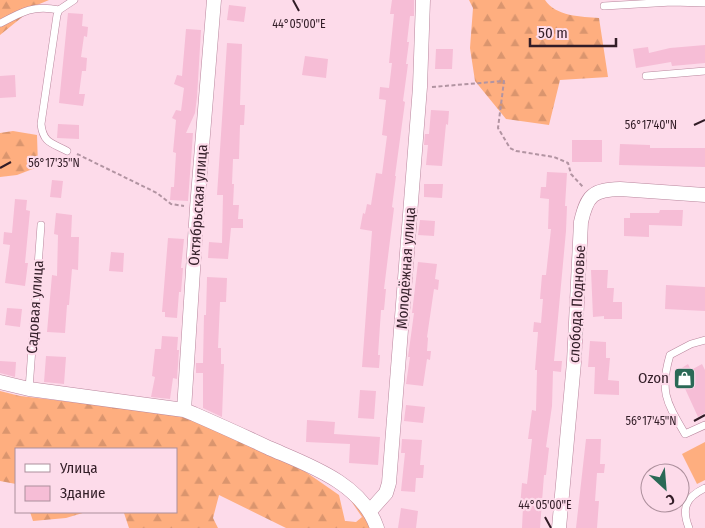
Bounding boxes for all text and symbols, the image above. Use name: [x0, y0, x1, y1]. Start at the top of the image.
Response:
scale bar: [530, 15, 616, 47]
text: 44°05'00"E: [272, 17, 326, 31]
text: 50 m: [538, 24, 568, 42]
text: 56°17'40"N: [625, 118, 677, 132]
street label: Октябрьская улица: [185, 144, 211, 266]
text: 56°17'35"N: [28, 156, 80, 170]
street label: Молодёжная улица: [393, 206, 419, 330]
street label: слобода Подновье: [565, 245, 589, 363]
street label: Садовая улица: [23, 260, 47, 354]
shop icon: Ozon: [673, 366, 697, 390]
place label: Ozon: [638, 369, 669, 387]
text: 56°17'45"N: [625, 414, 677, 428]
legend: [15, 448, 178, 513]
text: Улица: [59, 459, 98, 477]
north arrow: [640, 463, 690, 513]
text: Здание: [60, 484, 106, 502]
text: С: [663, 490, 678, 509]
text: 44°05'00"E: [518, 498, 572, 512]

